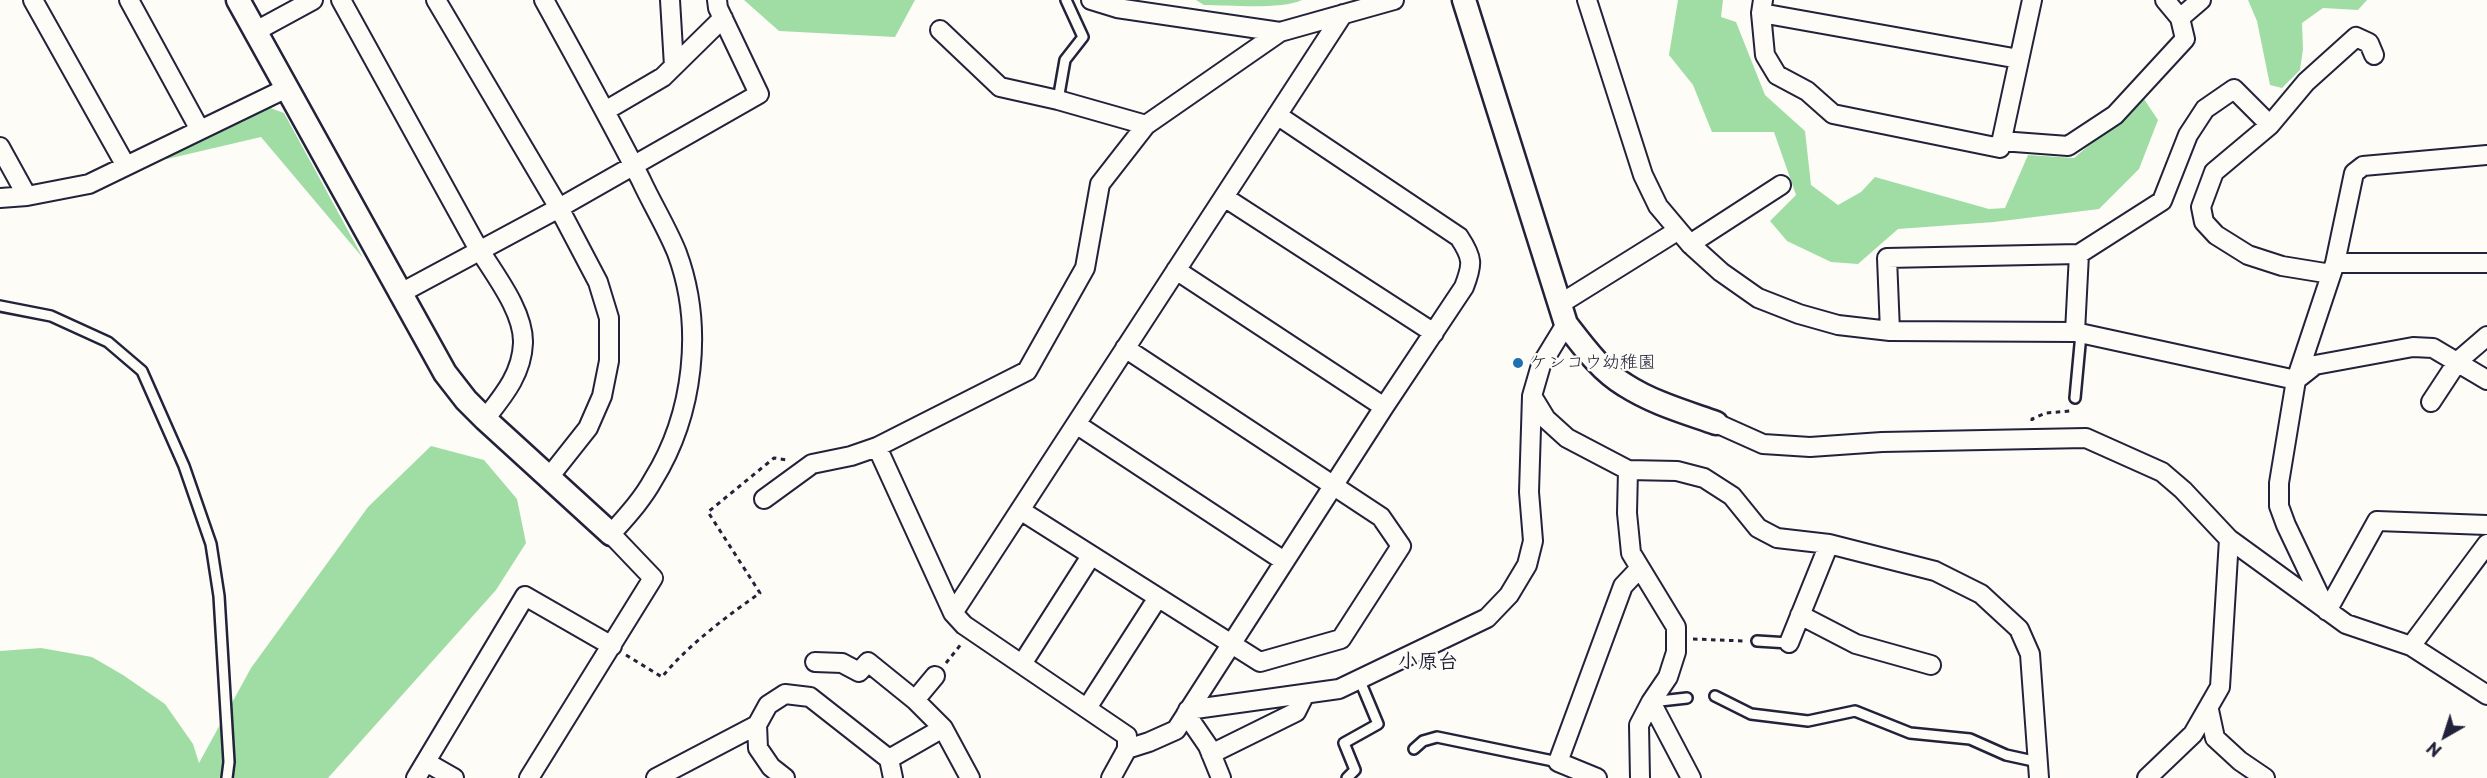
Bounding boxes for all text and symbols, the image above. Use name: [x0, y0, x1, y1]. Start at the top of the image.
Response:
place label: ケンコウ幼稚園: [1530, 352, 1656, 374]
marker: ケンコウ幼稚園: [1511, 356, 1525, 370]
district label: 小原台: [1398, 650, 1458, 674]
north arrow: [2415, 706, 2475, 766]
text: N: [2421, 737, 2446, 763]

